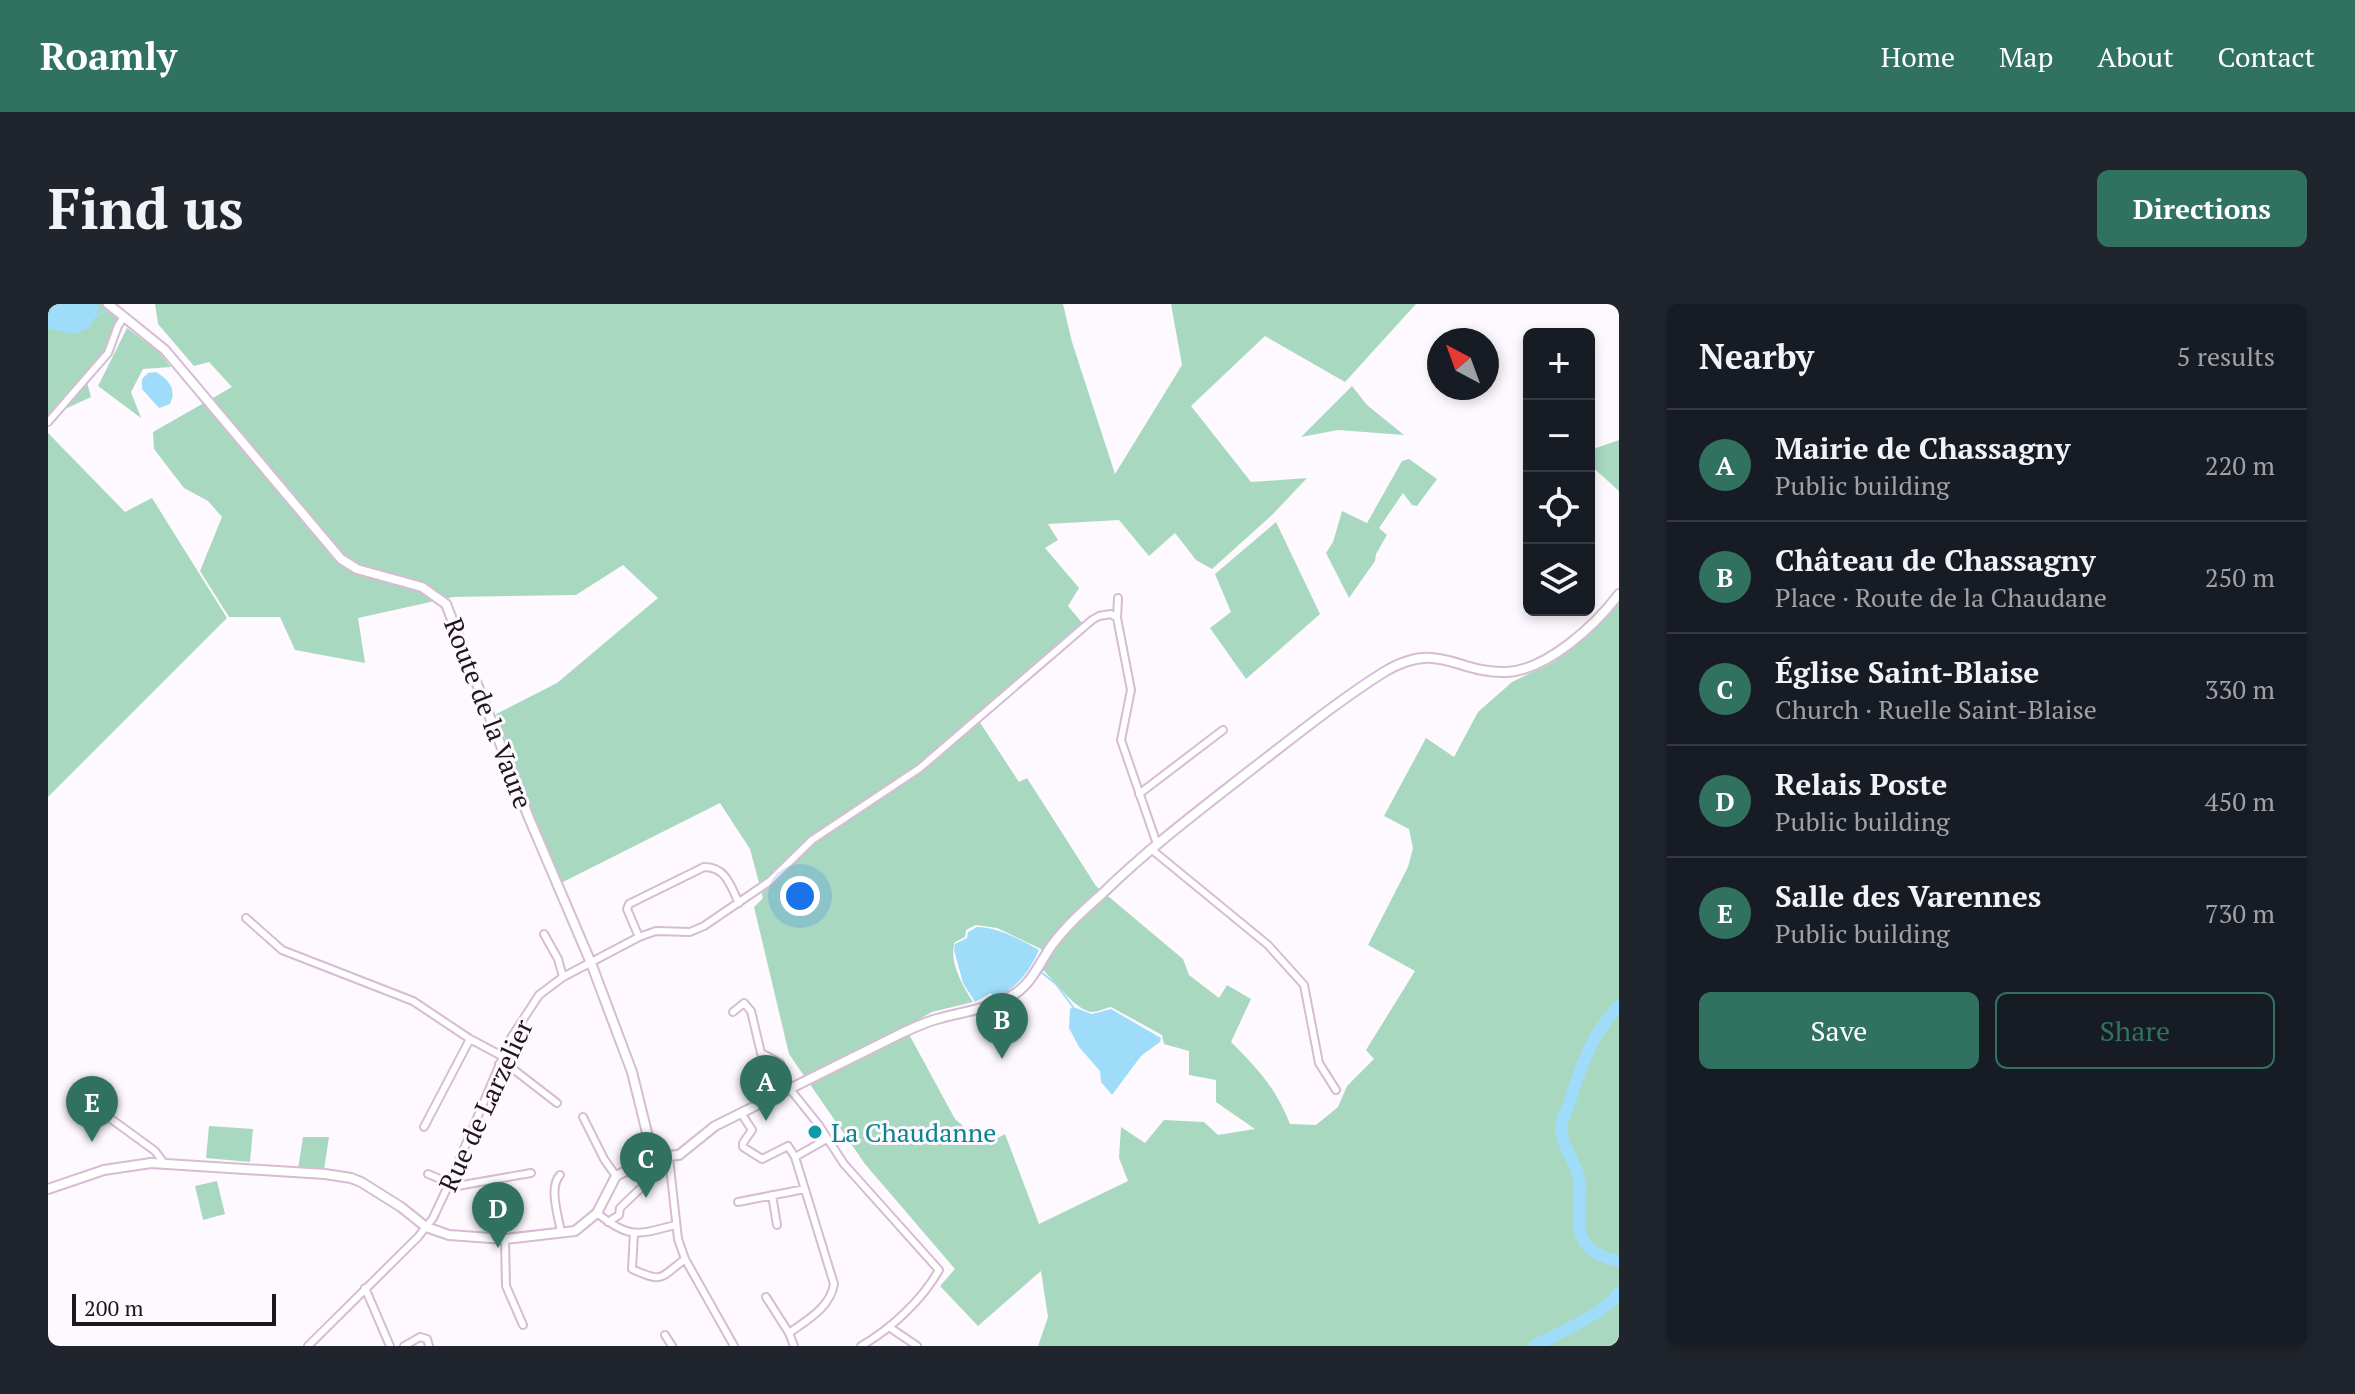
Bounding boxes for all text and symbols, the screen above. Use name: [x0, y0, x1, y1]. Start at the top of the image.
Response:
text: Roamly: [40, 31, 177, 81]
text: Home: [1881, 38, 1955, 75]
text: Map: [1999, 38, 2053, 75]
text: About: [2097, 38, 2174, 75]
text: Contact: [2218, 38, 2315, 75]
button: Directions: [2097, 170, 2307, 247]
text: Find us: [48, 171, 244, 245]
north arrow: [1427, 328, 1499, 400]
map controls: [1523, 328, 1595, 616]
button: +: [1523, 328, 1595, 400]
text: Nearby: [1699, 334, 1814, 379]
text: 5 results: [2177, 339, 2275, 373]
button: −: [1523, 400, 1595, 472]
text: Mairie de Chassagny: [1775, 428, 2070, 468]
text: A: [1716, 448, 1734, 482]
text: 220 m: [2205, 448, 2275, 482]
text: Public building: [1775, 468, 1950, 502]
button: locate: [1523, 472, 1595, 544]
text: Château de Chassagny: [1775, 540, 2096, 580]
button: layers: [1523, 544, 1595, 616]
text: B: [1717, 560, 1733, 594]
text: 250 m: [2205, 560, 2275, 594]
text: Place · Route de la Chaudane: [1775, 580, 2107, 614]
street label: Route de la Vaure: [437, 613, 541, 813]
text: Église Saint-Blaise: [1775, 652, 2039, 692]
text: C: [1717, 672, 1733, 706]
text: 330 m: [2205, 672, 2275, 706]
text: Church · Ruelle Saint-Blaise: [1775, 692, 2097, 726]
text: Relais Poste: [1775, 764, 1947, 804]
text: D: [1715, 784, 1735, 818]
text: 450 m: [2205, 784, 2275, 818]
text: Public building: [1775, 804, 1950, 838]
your location: [780, 876, 820, 916]
text: Salle des Varennes: [1775, 876, 2041, 916]
text: E: [1717, 896, 1733, 930]
text: 730 m: [2205, 896, 2275, 930]
text: Public building: [1775, 916, 1950, 950]
button: Save: [1699, 992, 1979, 1069]
button: Share: [1995, 992, 2275, 1069]
pin: B: [976, 993, 1028, 1059]
street label: Rue de Larzelier: [430, 1013, 540, 1197]
pin: A: [740, 1055, 792, 1121]
pin: E: [66, 1076, 118, 1142]
place label: La Chaudanne: [831, 1115, 996, 1149]
marker: La Chaudanne: [806, 1123, 824, 1141]
pin: C: [620, 1132, 672, 1198]
pin: D: [472, 1182, 524, 1248]
scale bar: [72, 1290, 276, 1326]
text: 200 m: [84, 1293, 144, 1322]

